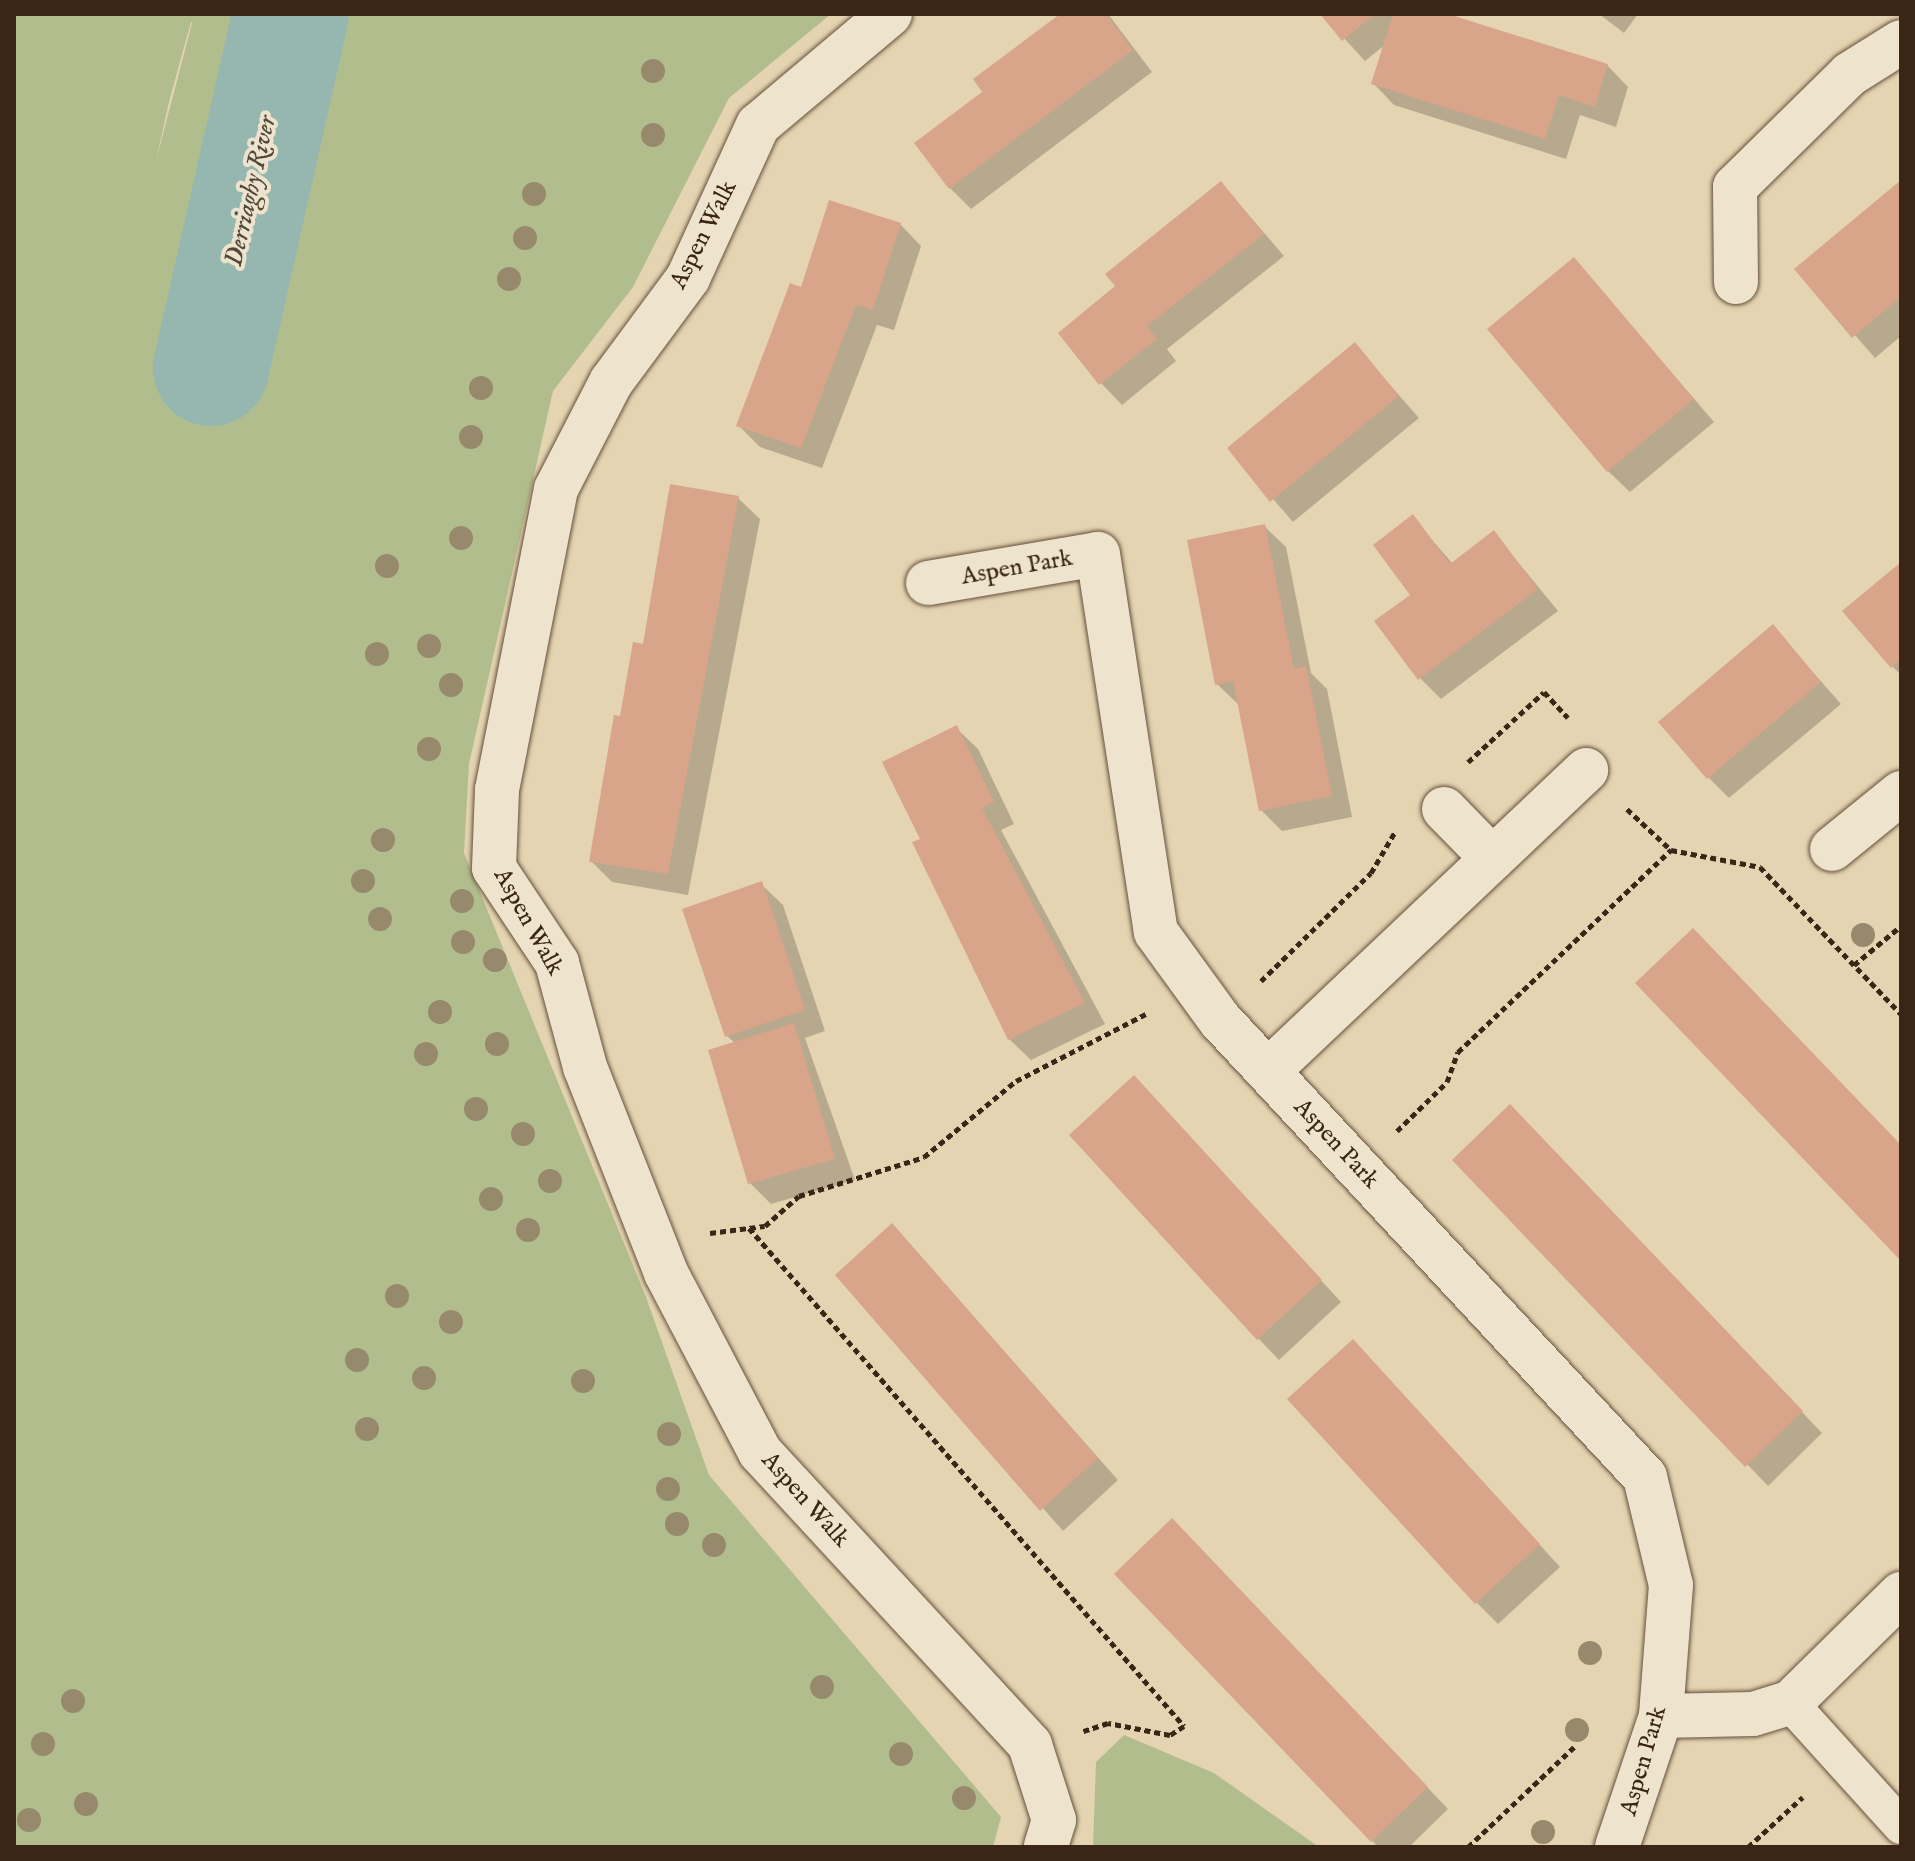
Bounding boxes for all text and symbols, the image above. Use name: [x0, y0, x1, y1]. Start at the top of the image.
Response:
water label: Derriaghy River: [218, 113, 284, 269]
street label: Aspen Walk: [664, 176, 744, 294]
street label: Aspen Park: [959, 544, 1075, 592]
street label: Aspen Walk: [487, 863, 569, 981]
street label: Aspen Park: [1287, 1093, 1385, 1195]
street label: Aspen Walk: [755, 1447, 855, 1553]
street label: Aspen Park: [1615, 1703, 1673, 1819]

